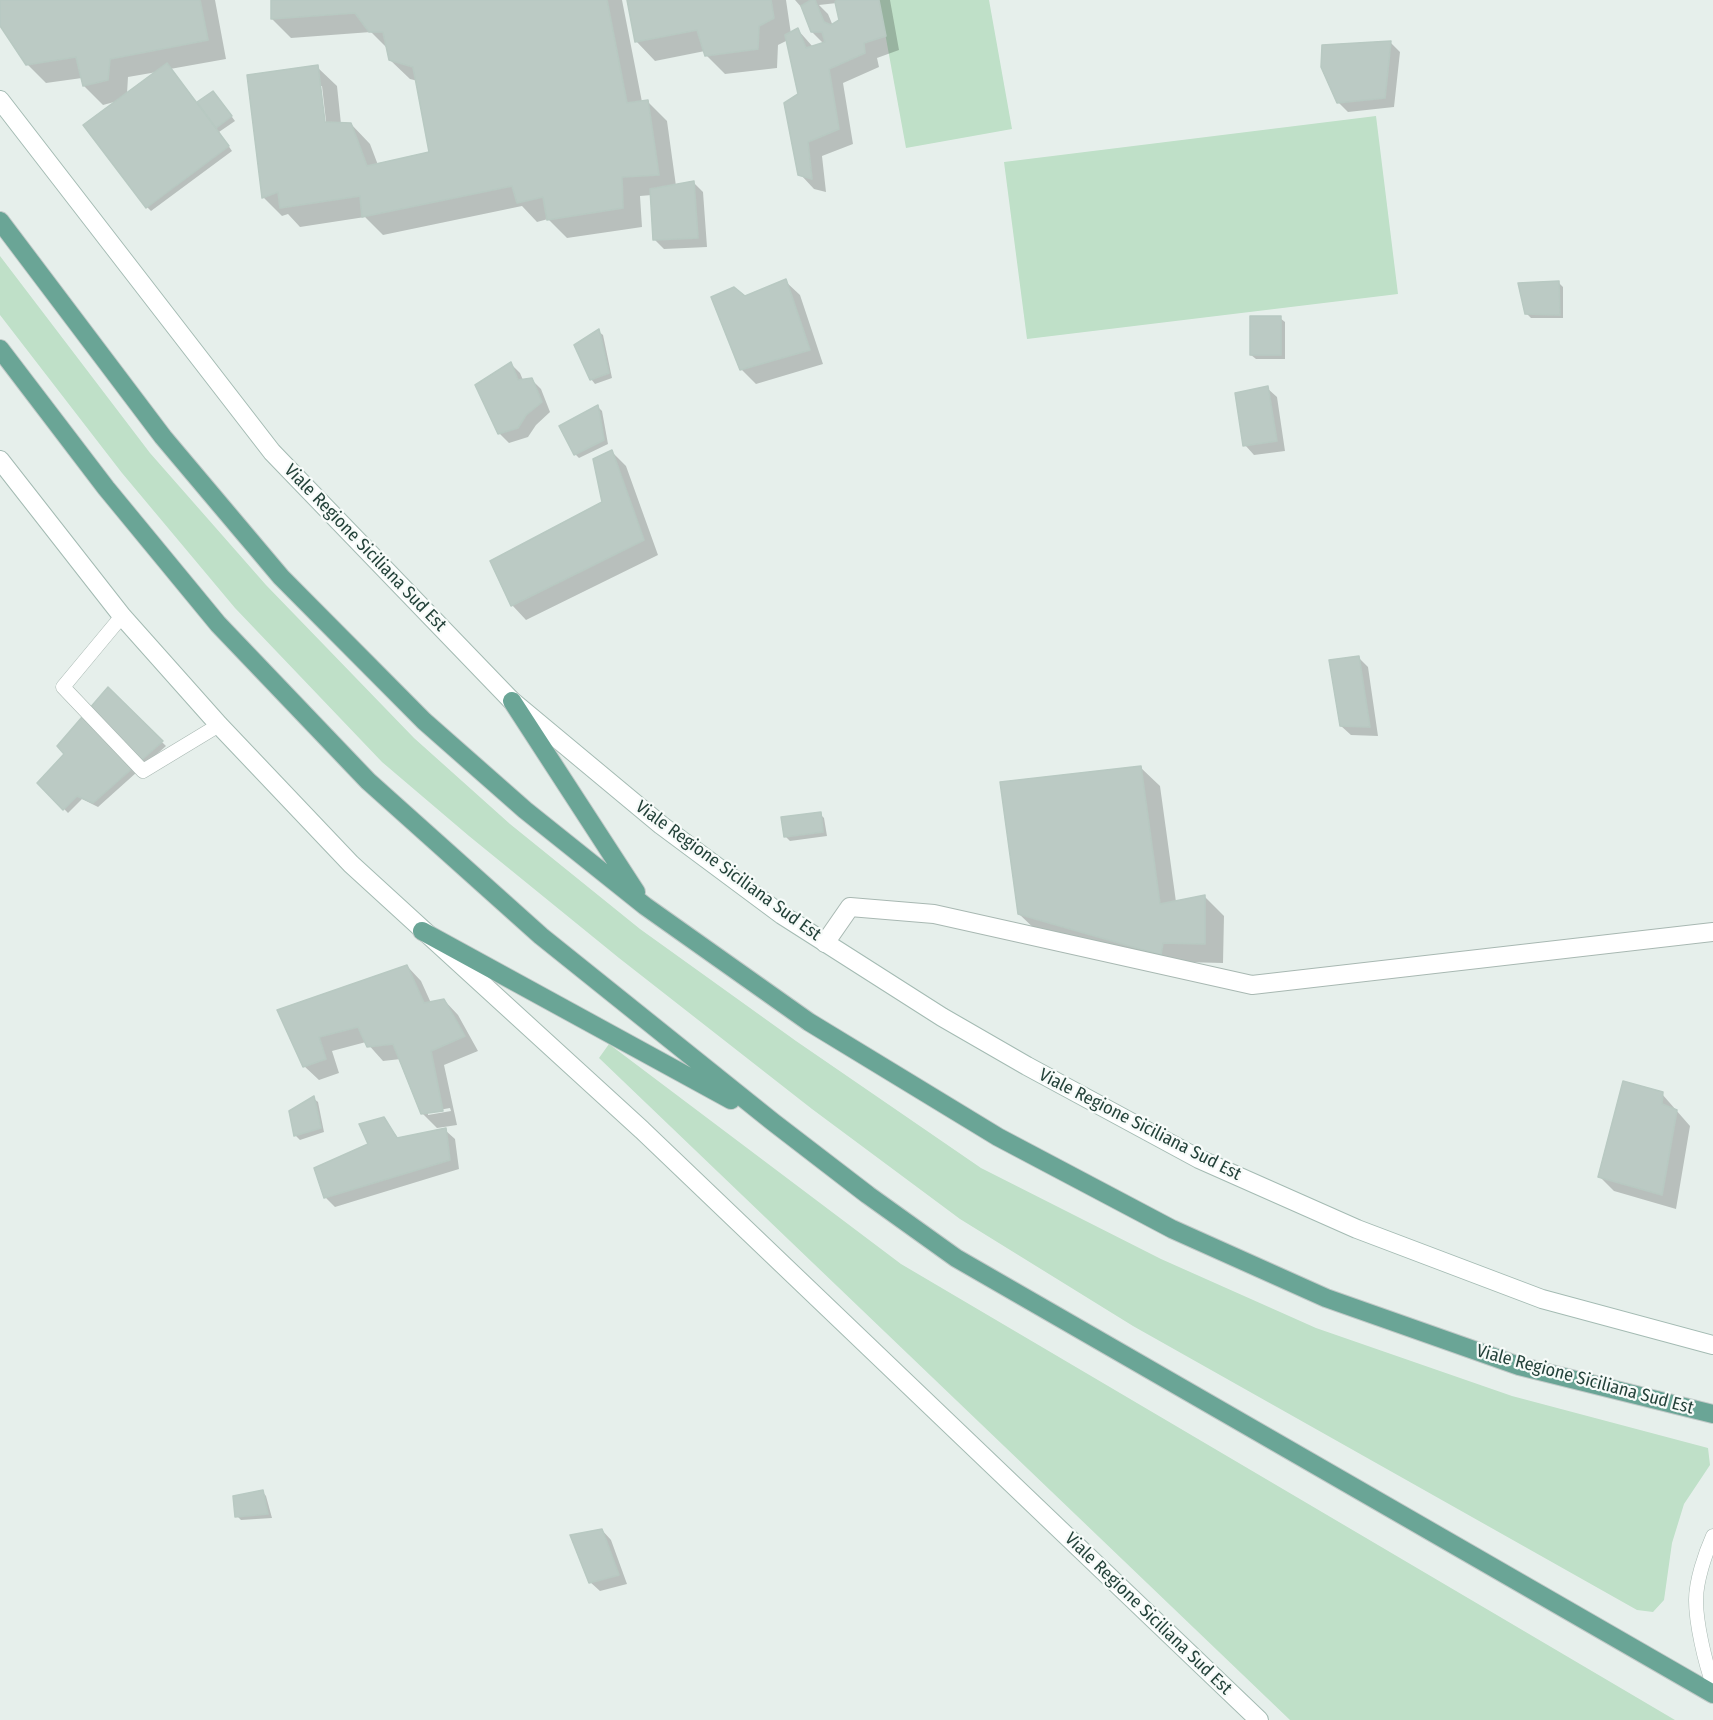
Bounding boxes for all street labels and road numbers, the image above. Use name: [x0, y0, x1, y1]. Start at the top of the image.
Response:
street label: Viale Regione Siciliana Sud Est: [279, 460, 451, 636]
street label: Viale Regione Siciliana Sud Est: [631, 796, 825, 946]
street label: Viale Regione Siciliana Sud Est: [1035, 1065, 1245, 1185]
street label: Viale Regione Siciliana Sud Est: [1474, 1341, 1696, 1419]
street label: Viale Regione Siciliana Sud Est: [1060, 1528, 1236, 1700]

